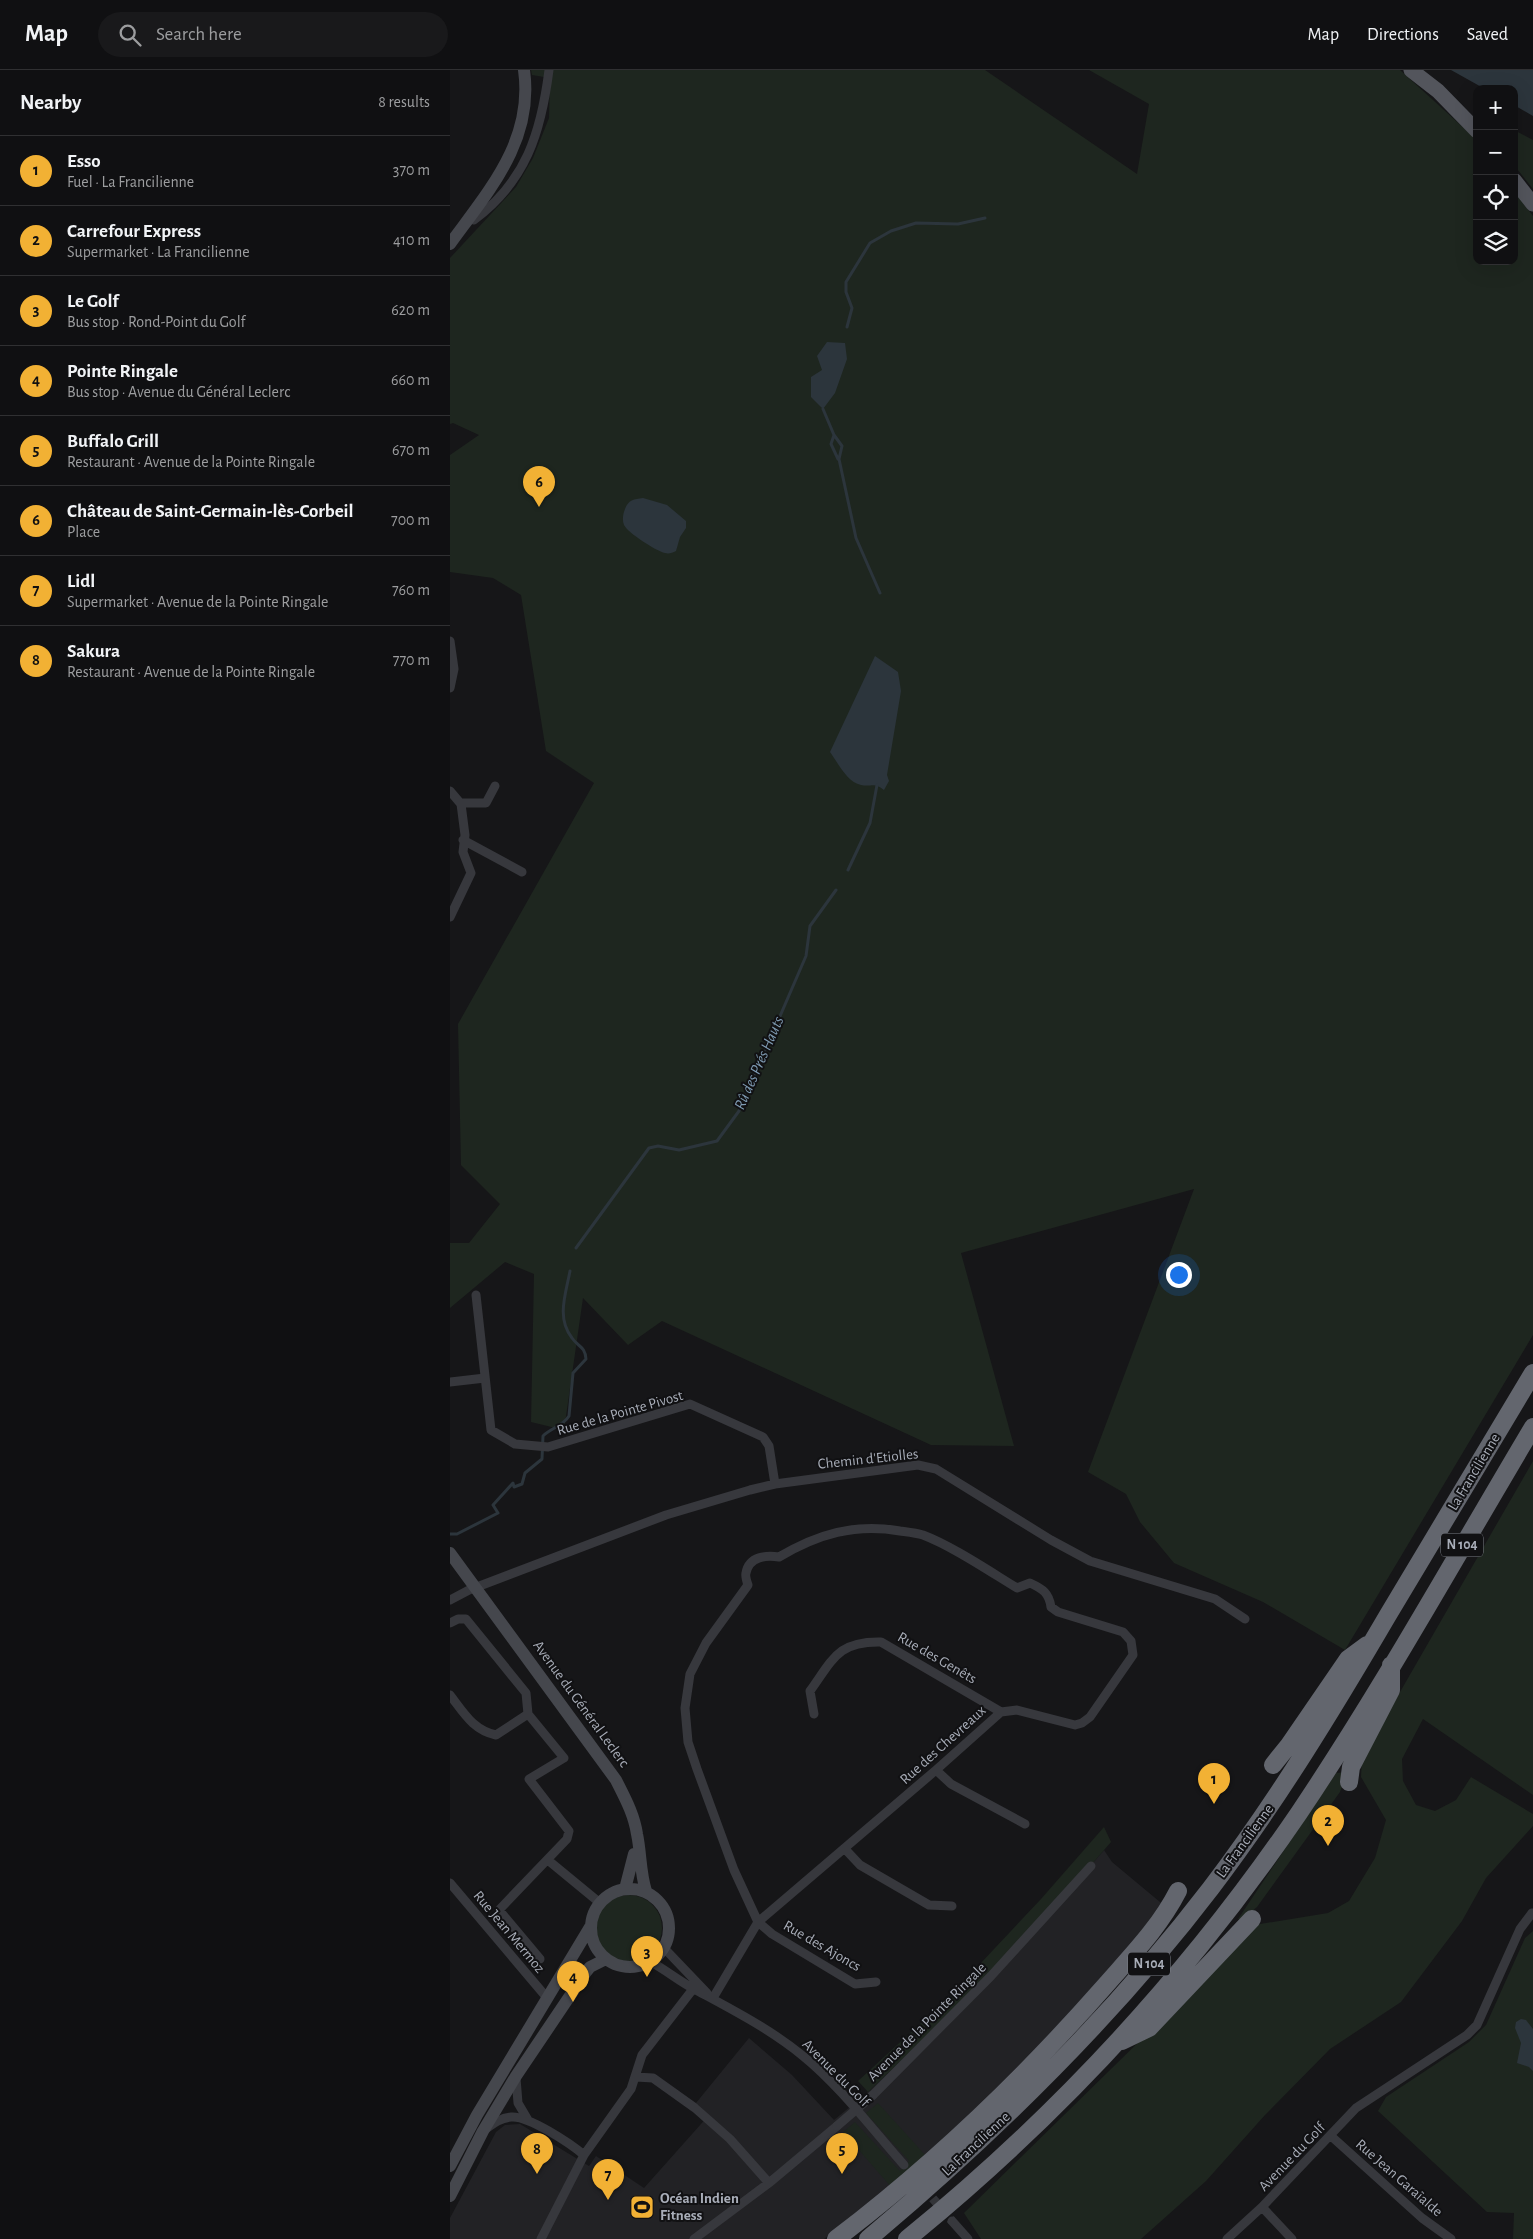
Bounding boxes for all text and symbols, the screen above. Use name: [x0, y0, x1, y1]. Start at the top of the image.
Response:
search box: [98, 12, 448, 57]
icon: search: [116, 21, 144, 49]
text: Map: [25, 22, 68, 46]
text: Search here: [156, 25, 242, 44]
text: Map: [1308, 26, 1339, 44]
text: Directions: [1367, 26, 1439, 44]
text: Saved: [1467, 26, 1508, 44]
map controls: [1473, 85, 1518, 265]
button: +: [1473, 85, 1518, 130]
text: Nearby: [20, 92, 81, 113]
text: 8 results: [378, 94, 430, 110]
button: −: [1473, 130, 1518, 175]
text: Esso: [67, 152, 101, 171]
text: 1: [33, 162, 39, 178]
text: 370 m: [393, 162, 430, 178]
text: Fuel · La Francilienne: [67, 174, 194, 190]
button: locate: [1473, 175, 1518, 220]
button: layers: [1473, 220, 1518, 265]
text: Carrefour Express: [67, 222, 201, 241]
text: 2: [32, 232, 40, 248]
text: 410 m: [393, 232, 430, 248]
text: Supermarket · La Francilienne: [67, 244, 250, 260]
text: Le Golf: [67, 292, 119, 311]
text: 3: [33, 302, 39, 318]
text: 620 m: [391, 302, 430, 318]
text: Bus stop · Rond-Point du Golf: [67, 314, 245, 330]
text: Pointe Ringale: [67, 362, 178, 381]
text: 4: [32, 372, 40, 388]
text: 660 m: [391, 372, 430, 388]
text: Bus stop · Avenue du Général Leclerc: [67, 384, 290, 400]
text: Buffalo Grill: [67, 432, 159, 451]
text: 5: [33, 442, 39, 458]
text: 670 m: [392, 442, 430, 458]
text: Restaurant · Avenue de la Pointe Ringale: [67, 454, 315, 470]
pin: 6: [523, 466, 555, 507]
text: Château de Saint-Germain-lès-Corbeil: [67, 502, 354, 521]
text: 6: [32, 512, 40, 528]
text: 700 m: [391, 512, 430, 528]
text: Place: [67, 524, 100, 540]
text: Lidl: [67, 572, 95, 591]
text: 7: [33, 582, 39, 598]
text: 760 m: [392, 582, 430, 598]
text: Supermarket · Avenue de la Pointe Ringale: [67, 594, 329, 610]
text: Sakura: [67, 642, 120, 661]
text: 8: [32, 652, 40, 668]
text: 770 m: [393, 652, 430, 668]
text: Restaurant · Avenue de la Pointe Ringale: [67, 664, 315, 680]
water label: Rû des Prés Hauts: [731, 1014, 787, 1112]
your location: [1166, 1262, 1192, 1288]
street label: Rue de la Pointe Pivost: [555, 1388, 685, 1438]
street label: La Francilienne: [1445, 1431, 1503, 1513]
street label: Chemin d'Etiolles: [817, 1446, 919, 1472]
road number: N 104: [1441, 1534, 1483, 1556]
street label: Rue des Genêts: [895, 1629, 979, 1687]
street label: Avenue du Général Leclerc: [530, 1638, 632, 1770]
street label: Rue des Chevreaux: [897, 1702, 989, 1787]
pin: 1: [1198, 1763, 1230, 1804]
street label: La Francilienne: [1213, 1801, 1277, 1880]
pin: 2: [1312, 1805, 1344, 1846]
street label: Rue Jean Mermoz: [470, 1888, 548, 1976]
street label: Rue des Ajoncs: [781, 1918, 863, 1974]
pin: 3: [631, 1936, 663, 1977]
road number: N 104: [1128, 1952, 1170, 1976]
street label: Avenue de la Pointe Ringale: [865, 1960, 989, 2084]
pin: 4: [557, 1961, 589, 2002]
street label: Avenue du Golf: [799, 2036, 874, 2111]
street label: La Francilienne: [939, 2109, 1013, 2179]
street label: Avenue du Golf: [1256, 2119, 1329, 2194]
pin: 8: [521, 2133, 553, 2174]
pin: 5: [826, 2133, 858, 2174]
street label: Rue Jean Garaïalde: [1353, 2136, 1445, 2220]
pin: 7: [592, 2159, 624, 2200]
place label: Océan Indien Fitness: [660, 2191, 739, 2223]
sports icon: Océan Indien Fitness: [629, 2194, 655, 2220]

